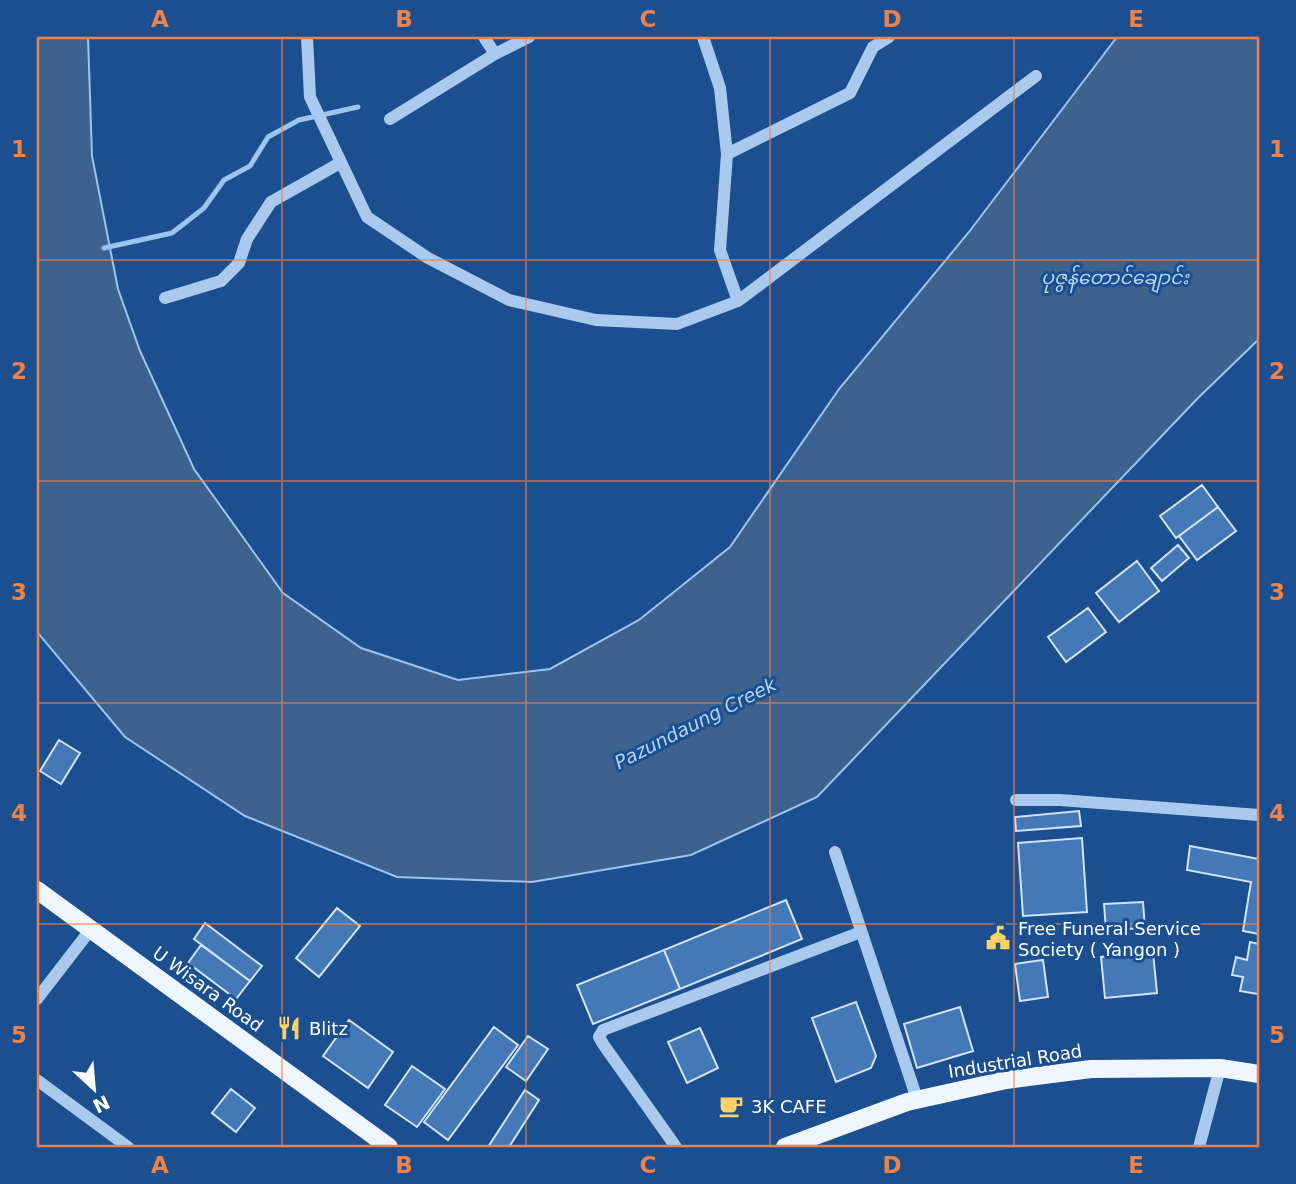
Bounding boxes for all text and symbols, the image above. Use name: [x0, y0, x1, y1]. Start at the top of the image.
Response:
text: A: [151, 6, 169, 32]
text: B: [395, 6, 413, 32]
text: C: [640, 6, 656, 32]
text: D: [882, 6, 902, 32]
text: E: [1128, 6, 1144, 32]
text: 1: [11, 136, 27, 162]
text: 1: [1269, 136, 1285, 162]
water label: ပုဇွန်တောင်ချောင်း: [1041, 264, 1190, 293]
text: 2: [11, 358, 27, 384]
text: 2: [1269, 358, 1285, 384]
text: 3: [11, 579, 27, 605]
text: 3: [1269, 579, 1285, 605]
water label: Pazundaung Creek: [610, 672, 780, 773]
text: 4: [11, 800, 27, 826]
text: 4: [1269, 800, 1285, 826]
place label: Free Funeral Service Society ( Yangon ): [1018, 918, 1201, 960]
public building icon: Free Funeral Service Society ( Yangon ): [984, 924, 1012, 952]
street label: U Wisara Road: [149, 942, 267, 1036]
restaurant icon: Blitz: [275, 1014, 303, 1042]
place label: Blitz: [309, 1018, 348, 1039]
text: 5: [11, 1022, 27, 1048]
text: 5: [1269, 1022, 1285, 1048]
street label: Industrial Road: [947, 1040, 1083, 1082]
north arrow: [60, 1054, 130, 1124]
text: N: [89, 1091, 113, 1118]
cafe icon: 3K CAFE: [717, 1092, 745, 1120]
place label: 3K CAFE: [751, 1096, 827, 1117]
text: A: [151, 1152, 169, 1178]
text: B: [395, 1152, 413, 1178]
text: C: [640, 1152, 656, 1178]
text: D: [882, 1152, 902, 1178]
text: E: [1128, 1152, 1144, 1178]

